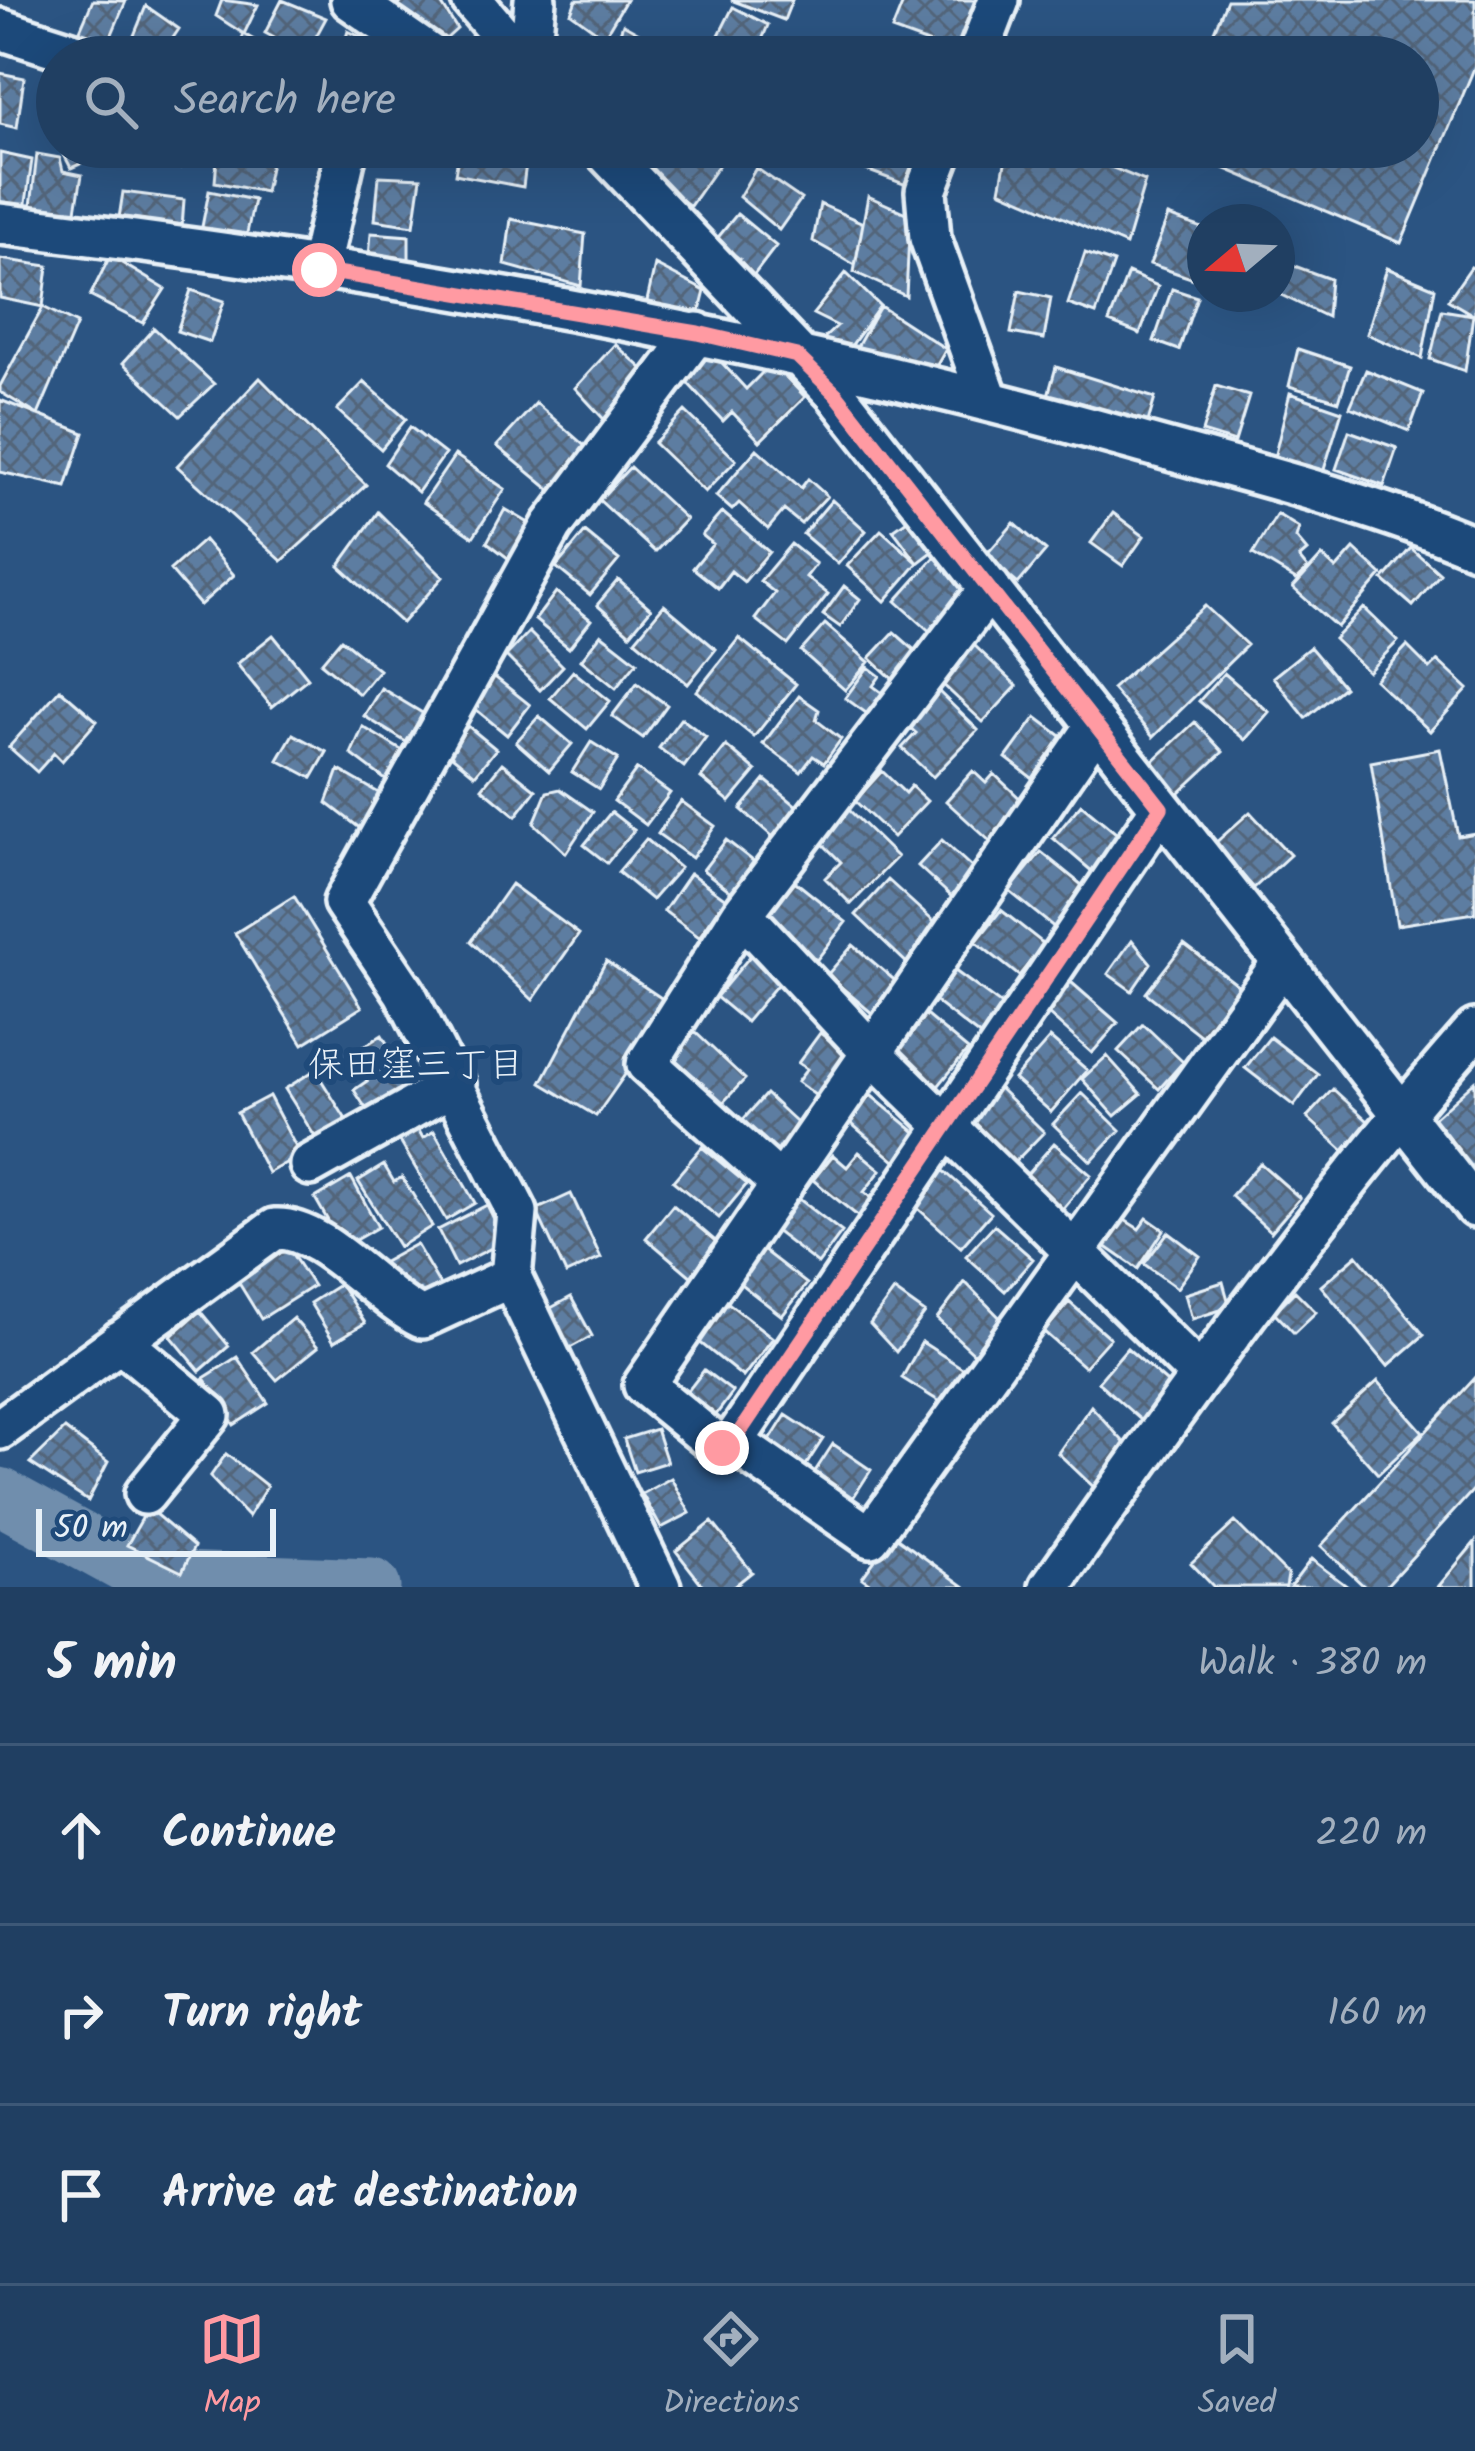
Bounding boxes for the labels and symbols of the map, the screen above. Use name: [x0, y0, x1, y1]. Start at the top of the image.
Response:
north arrow: [1187, 204, 1295, 312]
route start: [292, 243, 346, 297]
district label: 保田窪三丁目: [308, 1038, 524, 1095]
route end: [695, 1421, 749, 1475]
scale bar: [36, 1503, 276, 1556]

